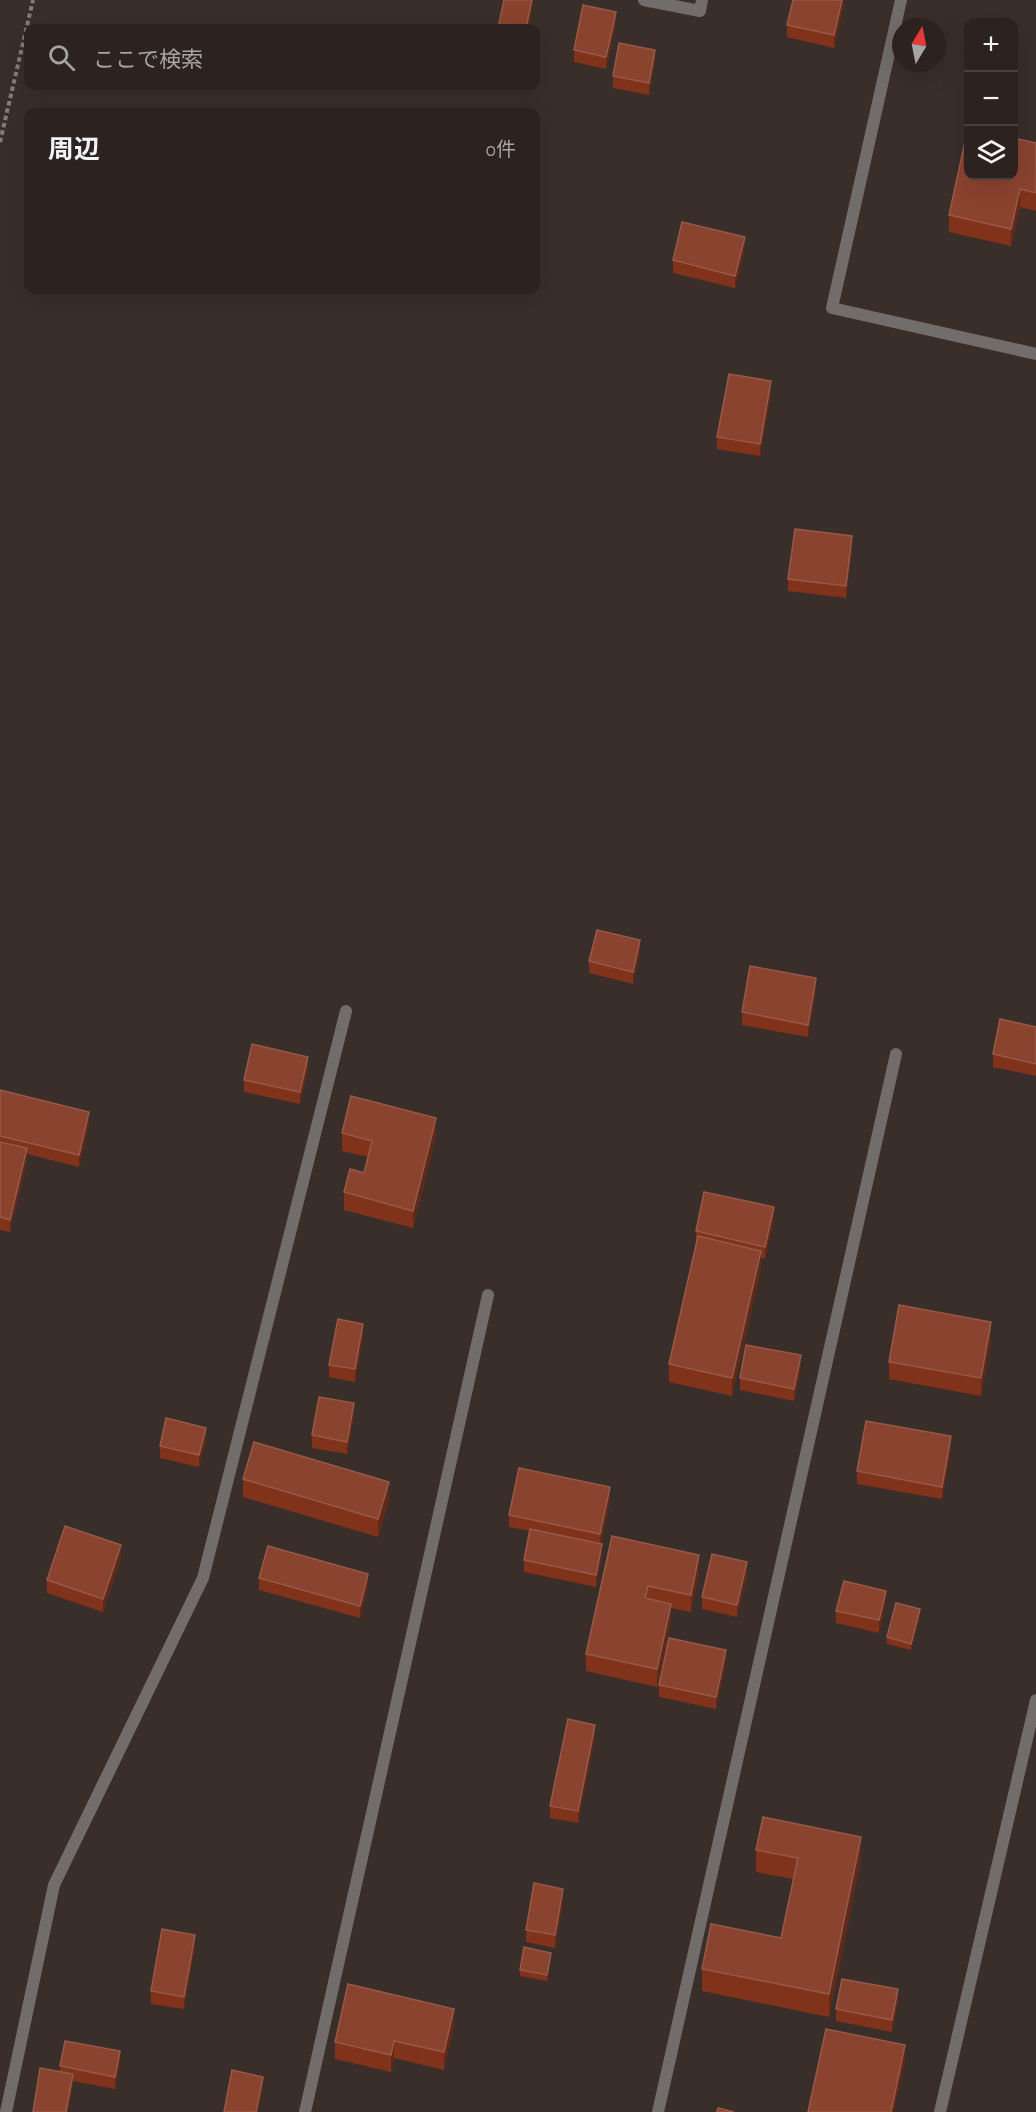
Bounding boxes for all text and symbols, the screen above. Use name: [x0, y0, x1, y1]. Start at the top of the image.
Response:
north arrow: [892, 18, 946, 72]
map controls: [964, 18, 1018, 180]
button: +: [964, 18, 1018, 72]
search box: [24, 24, 540, 90]
icon: search: [45, 41, 78, 74]
text: ここで検索: [93, 49, 203, 71]
button: −: [964, 72, 1018, 126]
button: layers: [964, 126, 1018, 180]
text: 周辺: [48, 137, 100, 163]
text: 0件: [485, 140, 516, 160]

